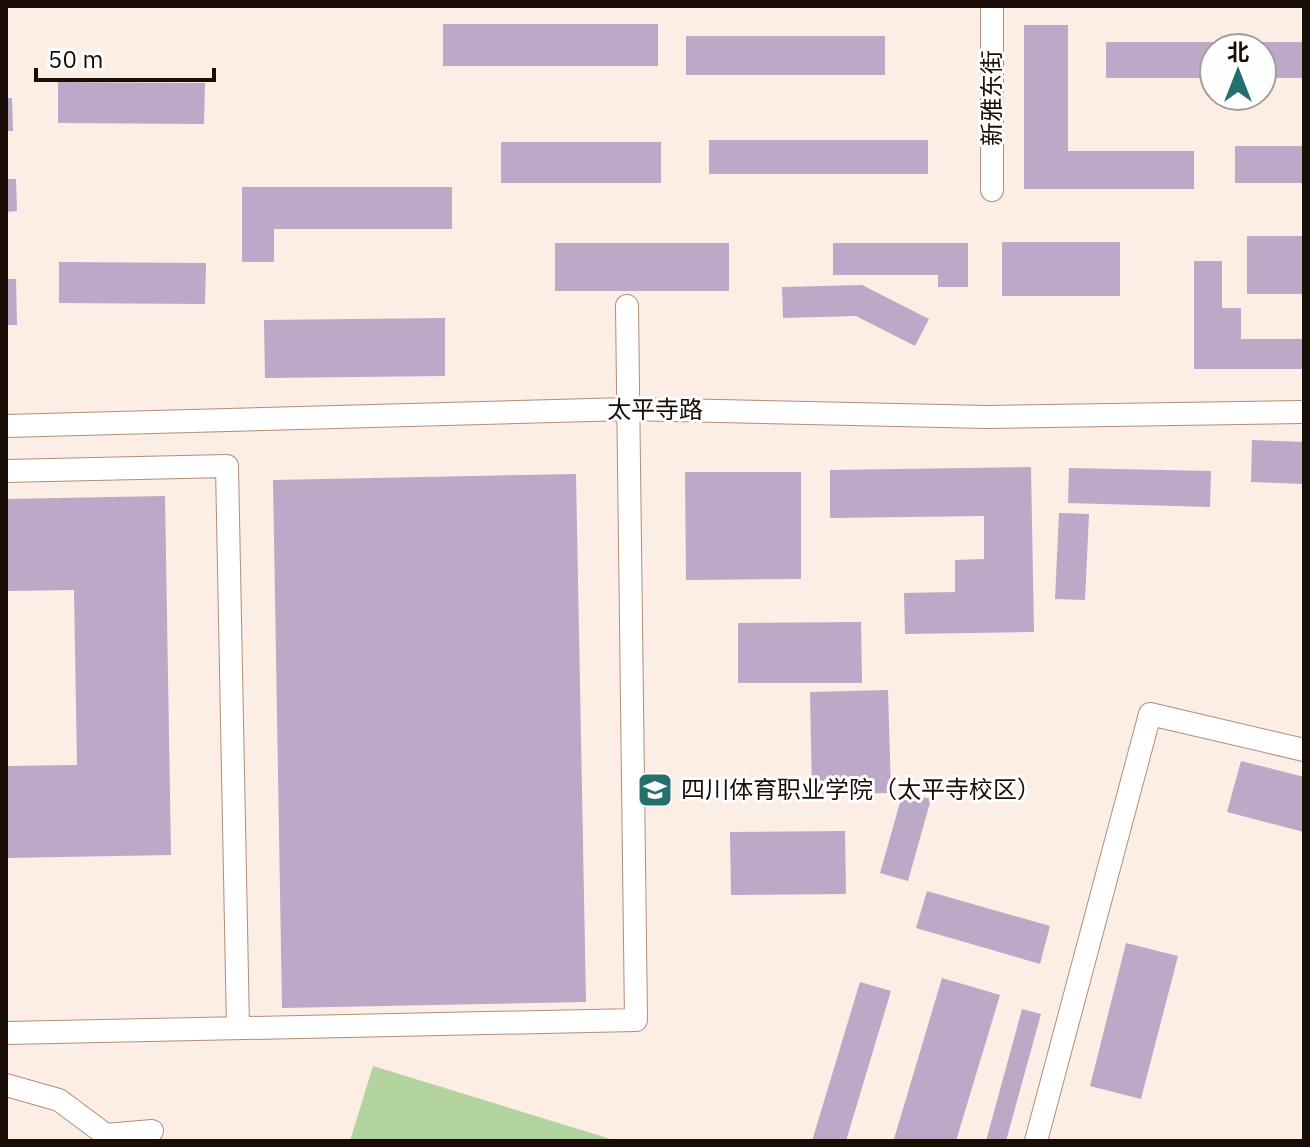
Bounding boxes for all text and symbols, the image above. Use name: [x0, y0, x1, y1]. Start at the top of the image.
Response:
scale bar: [36, 32, 214, 82]
north arrow: [1198, 32, 1278, 112]
text: 北: [1227, 37, 1249, 66]
text: 50 m: [48, 43, 103, 75]
street label: 新雅东街: [975, 50, 1007, 146]
street label: 太平寺路: [607, 393, 703, 425]
school or university icon: 四川体育职业学院（太平寺校区）: [636, 771, 674, 809]
place label: 四川体育职业学院（太平寺校区）: [681, 773, 1041, 805]

